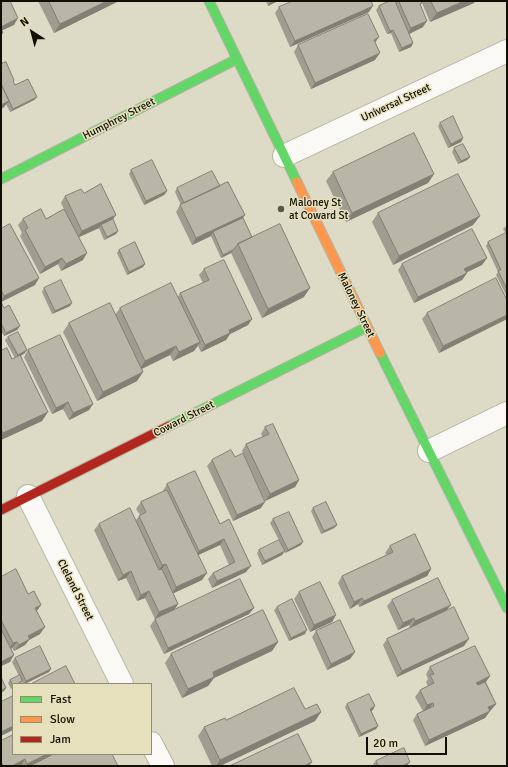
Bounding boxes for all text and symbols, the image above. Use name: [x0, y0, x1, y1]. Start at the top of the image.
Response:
north arrow: [12, 12, 52, 52]
text: N: [18, 14, 32, 29]
street label: Universal Street: [359, 81, 433, 125]
street label: Humphrey Street: [81, 95, 157, 143]
place label: Maloney St at Coward St: [289, 196, 348, 222]
marker: Maloney St at Coward St: [276, 204, 286, 214]
street label: Maloney Street: [335, 270, 377, 340]
street label: Coward Street: [151, 398, 217, 440]
street label: Cleland Street: [54, 557, 96, 623]
legend: [12, 683, 152, 755]
text: Fast: [50, 692, 71, 707]
text: Slow: [50, 712, 75, 727]
scale bar: [368, 729, 449, 755]
text: Jam: [50, 732, 71, 747]
text: 20 m: [373, 736, 398, 751]

